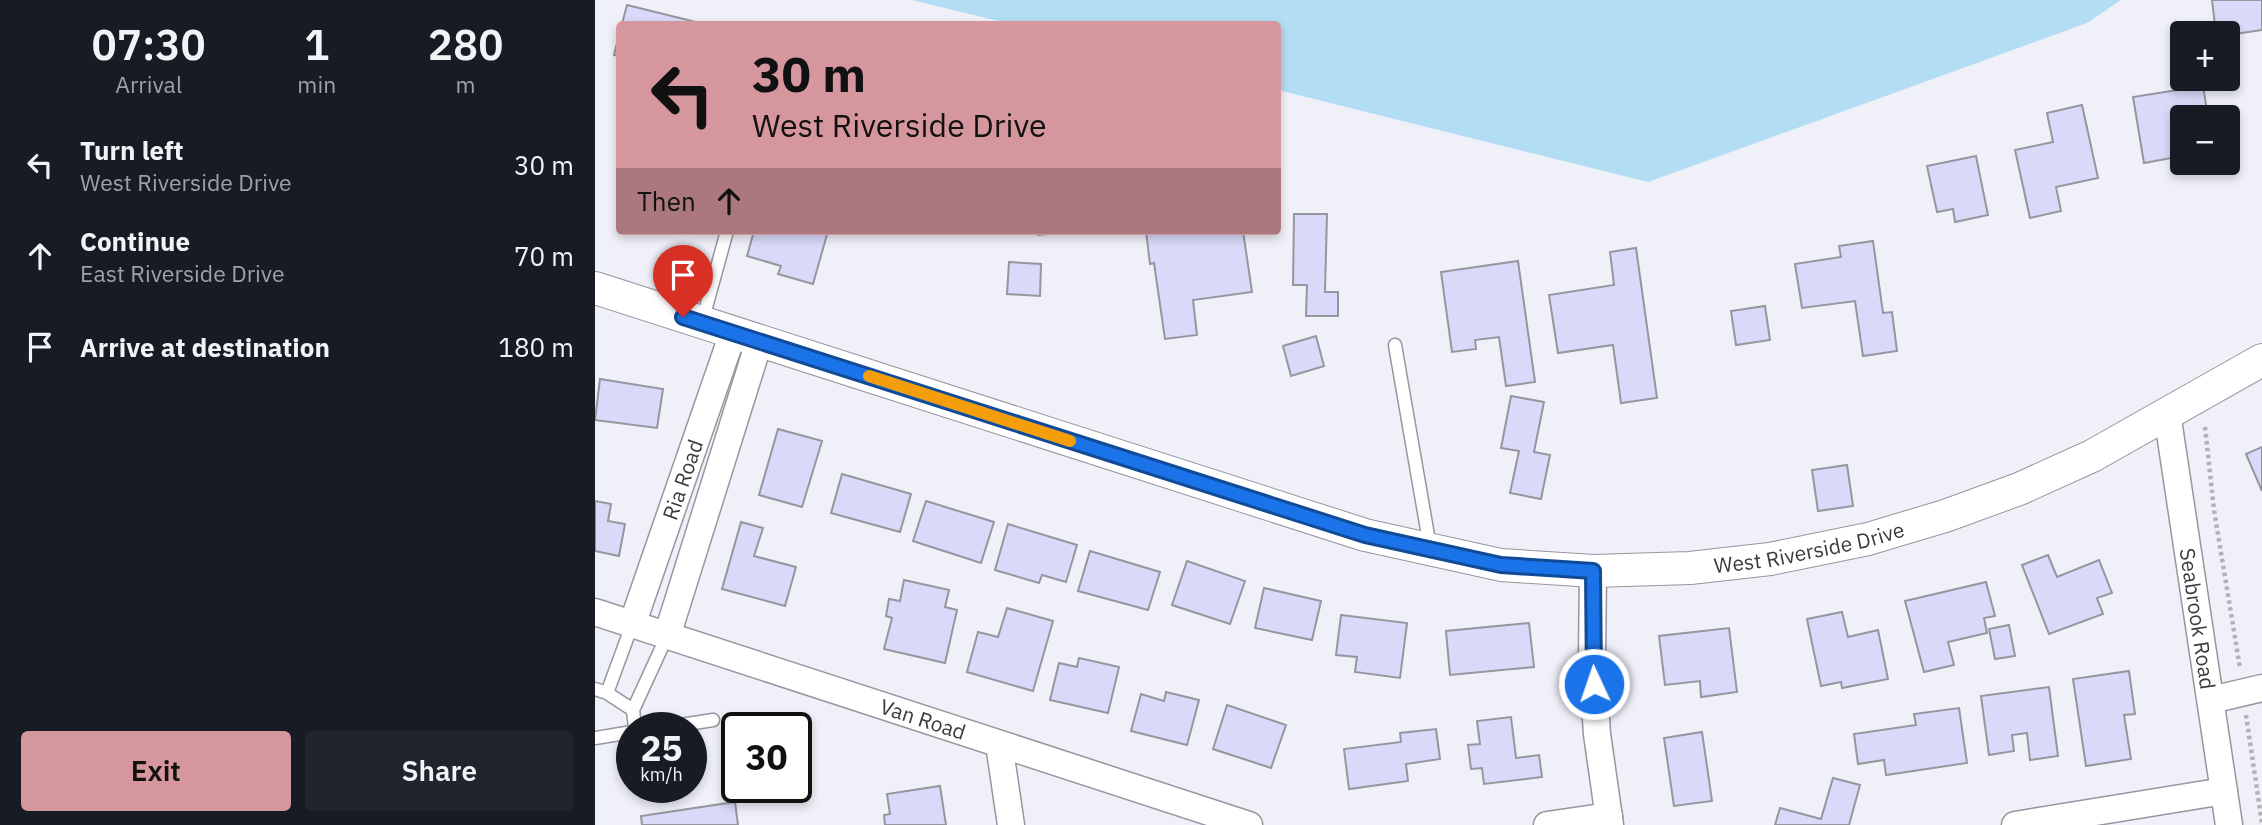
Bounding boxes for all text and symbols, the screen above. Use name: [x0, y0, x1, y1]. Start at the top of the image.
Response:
text: 07:30: [92, 17, 206, 72]
text: 1: [304, 17, 329, 72]
text: 280: [428, 17, 503, 72]
map controls: [2170, 21, 2240, 175]
button: +: [2170, 21, 2240, 91]
text: 30 m: [752, 42, 866, 105]
icon: left: [637, 49, 728, 140]
text: Arrival: [115, 69, 182, 99]
text: min: [297, 69, 336, 99]
text: m: [456, 69, 476, 99]
text: West Riverside Drive: [752, 104, 1047, 146]
button: −: [2170, 105, 2240, 175]
text: Turn left: [80, 133, 183, 167]
icon: left: [21, 146, 59, 184]
text: 30 m: [514, 148, 574, 182]
text: West Riverside Drive: [80, 167, 292, 197]
icon: ahead: [710, 182, 748, 220]
text: Then: [637, 184, 696, 218]
text: Continue: [80, 224, 190, 258]
icon: ahead: [21, 237, 59, 275]
text: 70 m: [514, 239, 574, 273]
pin: [653, 245, 713, 317]
icon: arrive: [664, 256, 702, 294]
text: East Riverside Drive: [80, 258, 285, 288]
icon: arrive: [21, 328, 59, 366]
text: Arrive at destination: [80, 330, 330, 364]
text: 180 m: [498, 330, 574, 364]
street label: Ria Road: [656, 436, 709, 523]
street label: West Riverside Drive: [1712, 515, 1907, 579]
street label: Seabrook Road: [2173, 546, 2222, 691]
position arrow: [1557, 647, 1631, 721]
street label: Van Road: [877, 692, 969, 746]
speed limit sign: 30: [721, 712, 812, 803]
text: 25: [640, 725, 683, 771]
button: Exit: [21, 731, 291, 811]
button: Share: [305, 731, 574, 811]
text: km/h: [640, 763, 683, 786]

